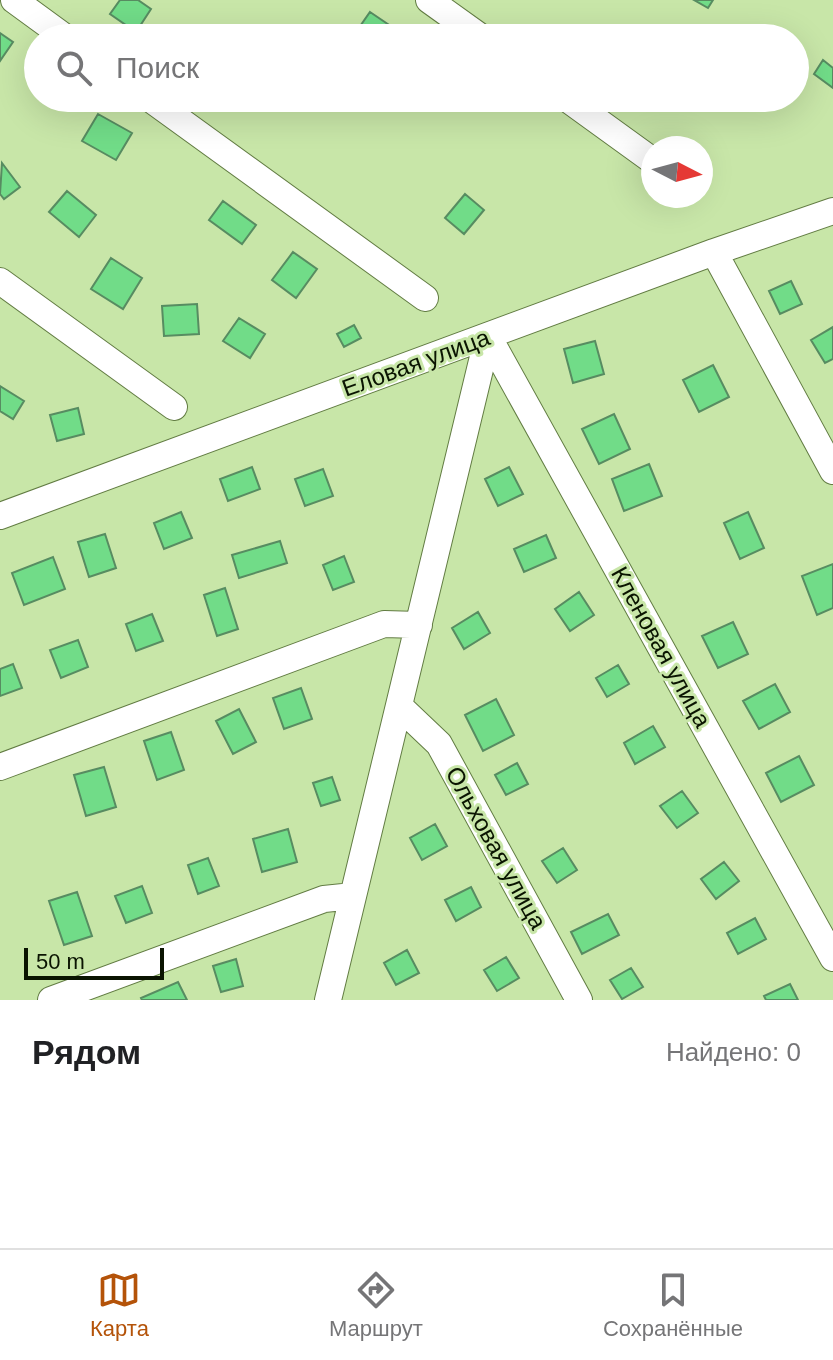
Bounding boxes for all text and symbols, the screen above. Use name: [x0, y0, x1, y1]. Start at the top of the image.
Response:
search box: [24, 24, 809, 112]
icon: search: [52, 46, 96, 90]
text: Поиск: [116, 51, 199, 84]
north arrow: [641, 136, 713, 208]
street label: Еловая улица: [338, 323, 494, 402]
street label: Кленовая улица: [606, 562, 717, 732]
street label: Ольховая улица: [441, 762, 553, 934]
scale bar: [24, 944, 164, 980]
text: 50 m: [36, 949, 85, 974]
text: Рядом: [32, 1033, 141, 1071]
text: Найдено: 0: [666, 1037, 801, 1067]
tab: Карта: [90, 1268, 149, 1342]
tab: Маршрут: [329, 1268, 423, 1342]
tab: Сохранённые: [603, 1268, 743, 1342]

